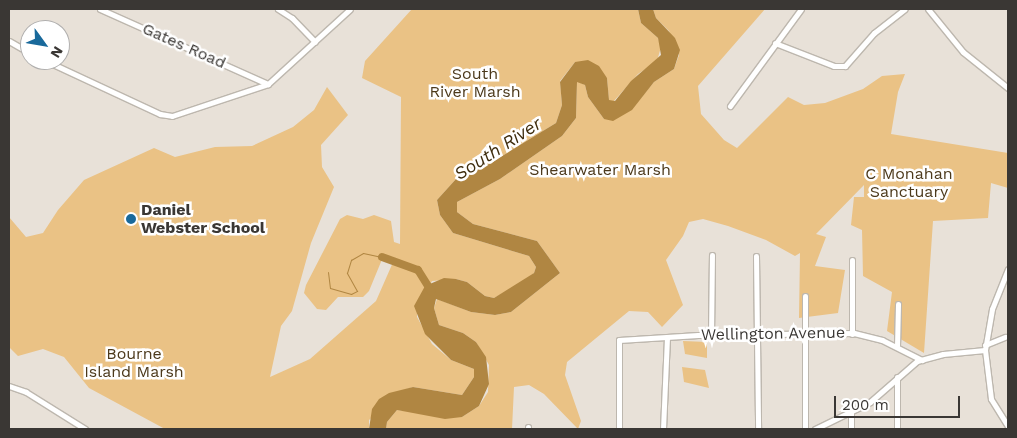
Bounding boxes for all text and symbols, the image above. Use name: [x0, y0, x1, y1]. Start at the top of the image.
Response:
street label: Gates Road: [139, 19, 229, 73]
north arrow: [20, 20, 70, 70]
text: N: [47, 44, 66, 61]
park label: South River Marsh: [429, 64, 521, 102]
water label: South River: [450, 113, 546, 185]
park label: Shearwater Marsh: [529, 160, 671, 180]
park label: C Monahan Sanctuary: [865, 164, 953, 202]
place label: Daniel Webster School: [141, 200, 265, 238]
marker: Daniel Webster School: [125, 213, 137, 225]
street label: Wellington Avenue: [700, 323, 846, 345]
park label: Bourne Island Marsh: [84, 344, 184, 382]
scale bar: [837, 386, 963, 418]
text: 200 m: [842, 396, 889, 414]

